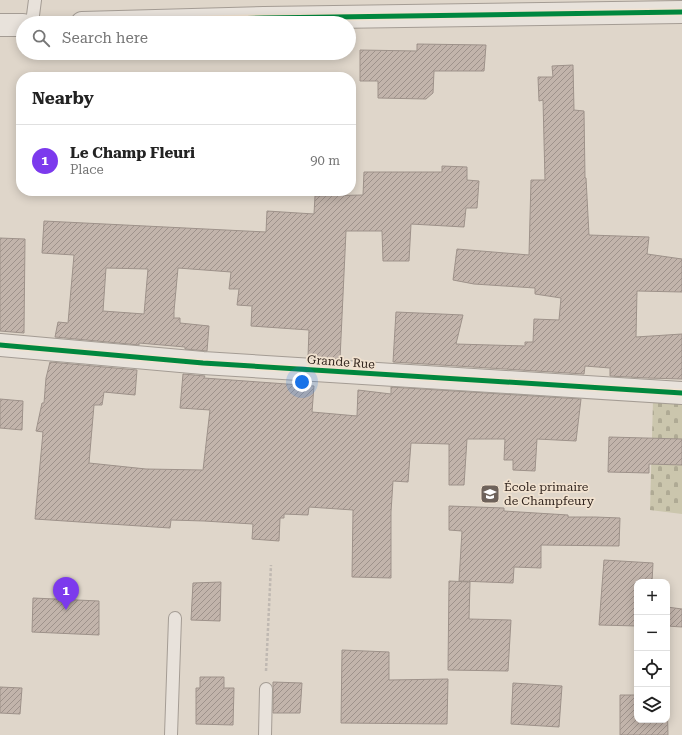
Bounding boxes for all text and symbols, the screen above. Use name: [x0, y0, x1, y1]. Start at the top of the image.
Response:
search box: [16, 16, 356, 60]
icon: search: [30, 27, 52, 49]
text: Search here: [62, 29, 148, 47]
text: Nearby: [32, 88, 94, 108]
text: Le Champ Fleuri: [70, 144, 195, 162]
text: 1: [41, 153, 49, 168]
text: 90 m: [310, 153, 340, 168]
text: Place: [70, 162, 104, 177]
street label: Grande Rue: [307, 353, 376, 371]
your location: [292, 372, 312, 392]
place label: École primaire de Champfeury: [504, 480, 595, 508]
school or university icon: École primaire de Champfeury: [479, 483, 501, 505]
pin: 1: [53, 577, 79, 610]
map controls: [634, 579, 670, 723]
button: +: [634, 579, 670, 615]
button: −: [634, 615, 670, 651]
button: locate: [634, 651, 670, 687]
button: layers: [634, 687, 670, 723]

